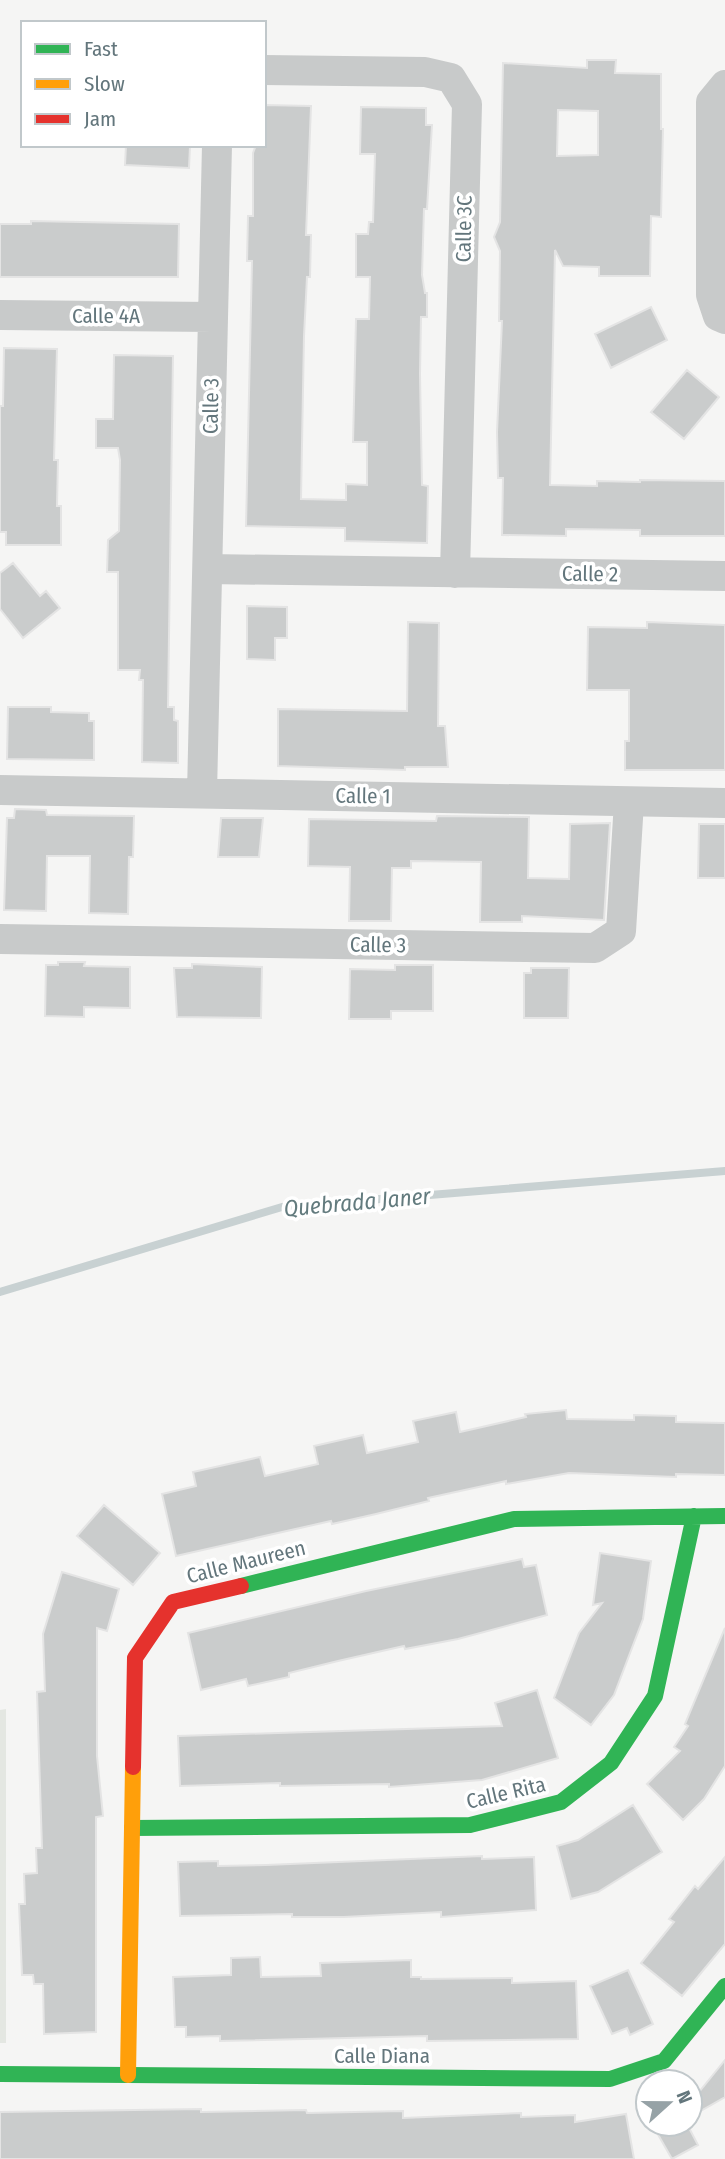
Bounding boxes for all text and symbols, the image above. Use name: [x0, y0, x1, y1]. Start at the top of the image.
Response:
legend: [21, 21, 266, 147]
text: Fast: [84, 36, 118, 62]
text: Slow: [84, 71, 125, 97]
text: Jam: [84, 106, 116, 132]
street label: Calle 3C: [450, 195, 478, 263]
street label: Calle 4A: [72, 303, 140, 329]
street label: Calle 3: [198, 378, 224, 434]
street label: Calle 2: [562, 561, 618, 587]
street label: Calle 1: [335, 783, 391, 809]
street label: Calle 3: [350, 932, 406, 958]
water label: Quebrada Janer: [283, 1182, 433, 1222]
street label: Calle Maureen: [184, 1535, 308, 1589]
street label: Calle Rita: [464, 1771, 548, 1815]
street label: Calle Diana: [334, 2043, 430, 2069]
north arrow: [634, 2068, 704, 2138]
text: N: [672, 2088, 697, 2107]

